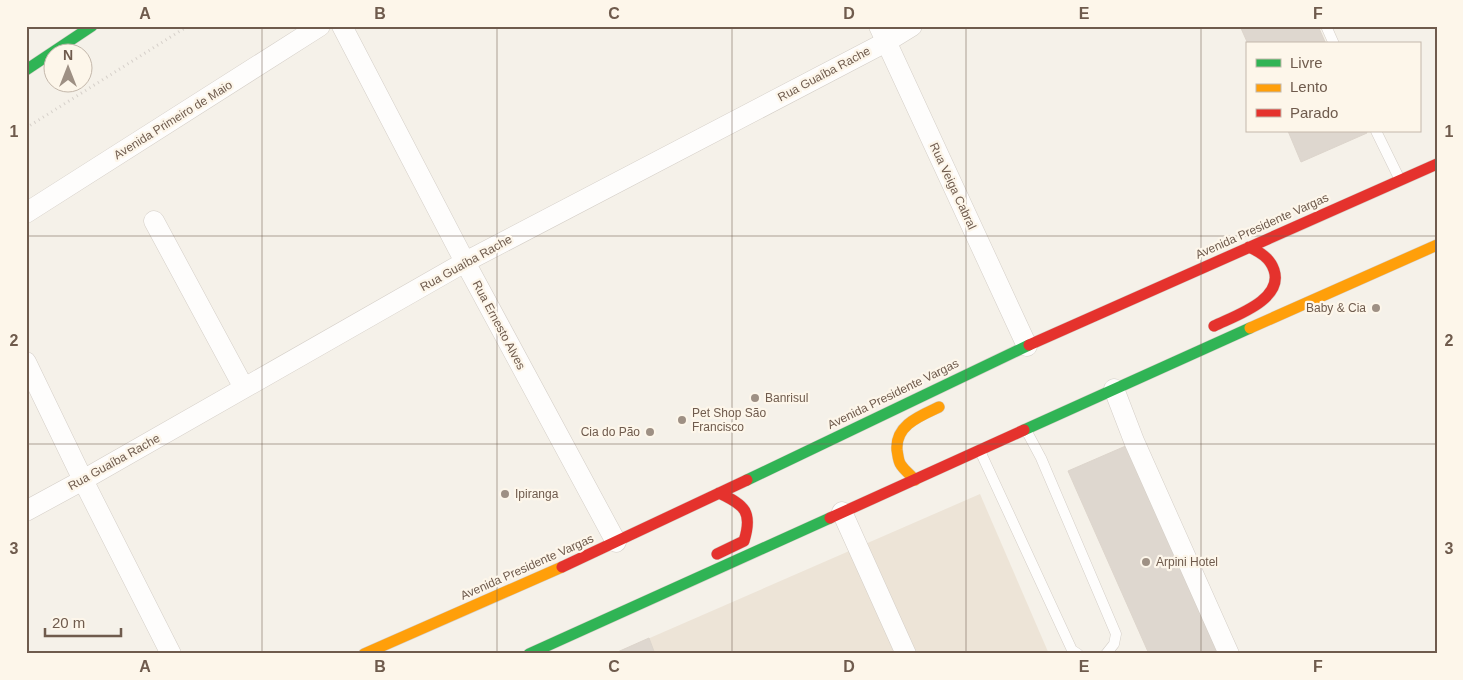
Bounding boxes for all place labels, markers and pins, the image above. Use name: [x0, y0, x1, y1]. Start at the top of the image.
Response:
place label: Baby & Cia: [1306, 301, 1366, 315]
marker: Baby & Cia: [1370, 302, 1382, 314]
place label: Banrisul: [765, 391, 808, 405]
marker: Banrisul: [749, 392, 761, 404]
place label: Pet Shop São Francisco: [692, 406, 766, 434]
marker: Pet Shop São Francisco: [676, 414, 688, 426]
place label: Cia do Pão: [581, 425, 640, 439]
marker: Cia do Pão: [644, 426, 656, 438]
place label: Ipiranga: [515, 487, 559, 501]
marker: Ipiranga: [499, 488, 511, 500]
place label: Arpini Hotel: [1156, 555, 1218, 569]
marker: Arpini Hotel: [1140, 556, 1152, 568]

